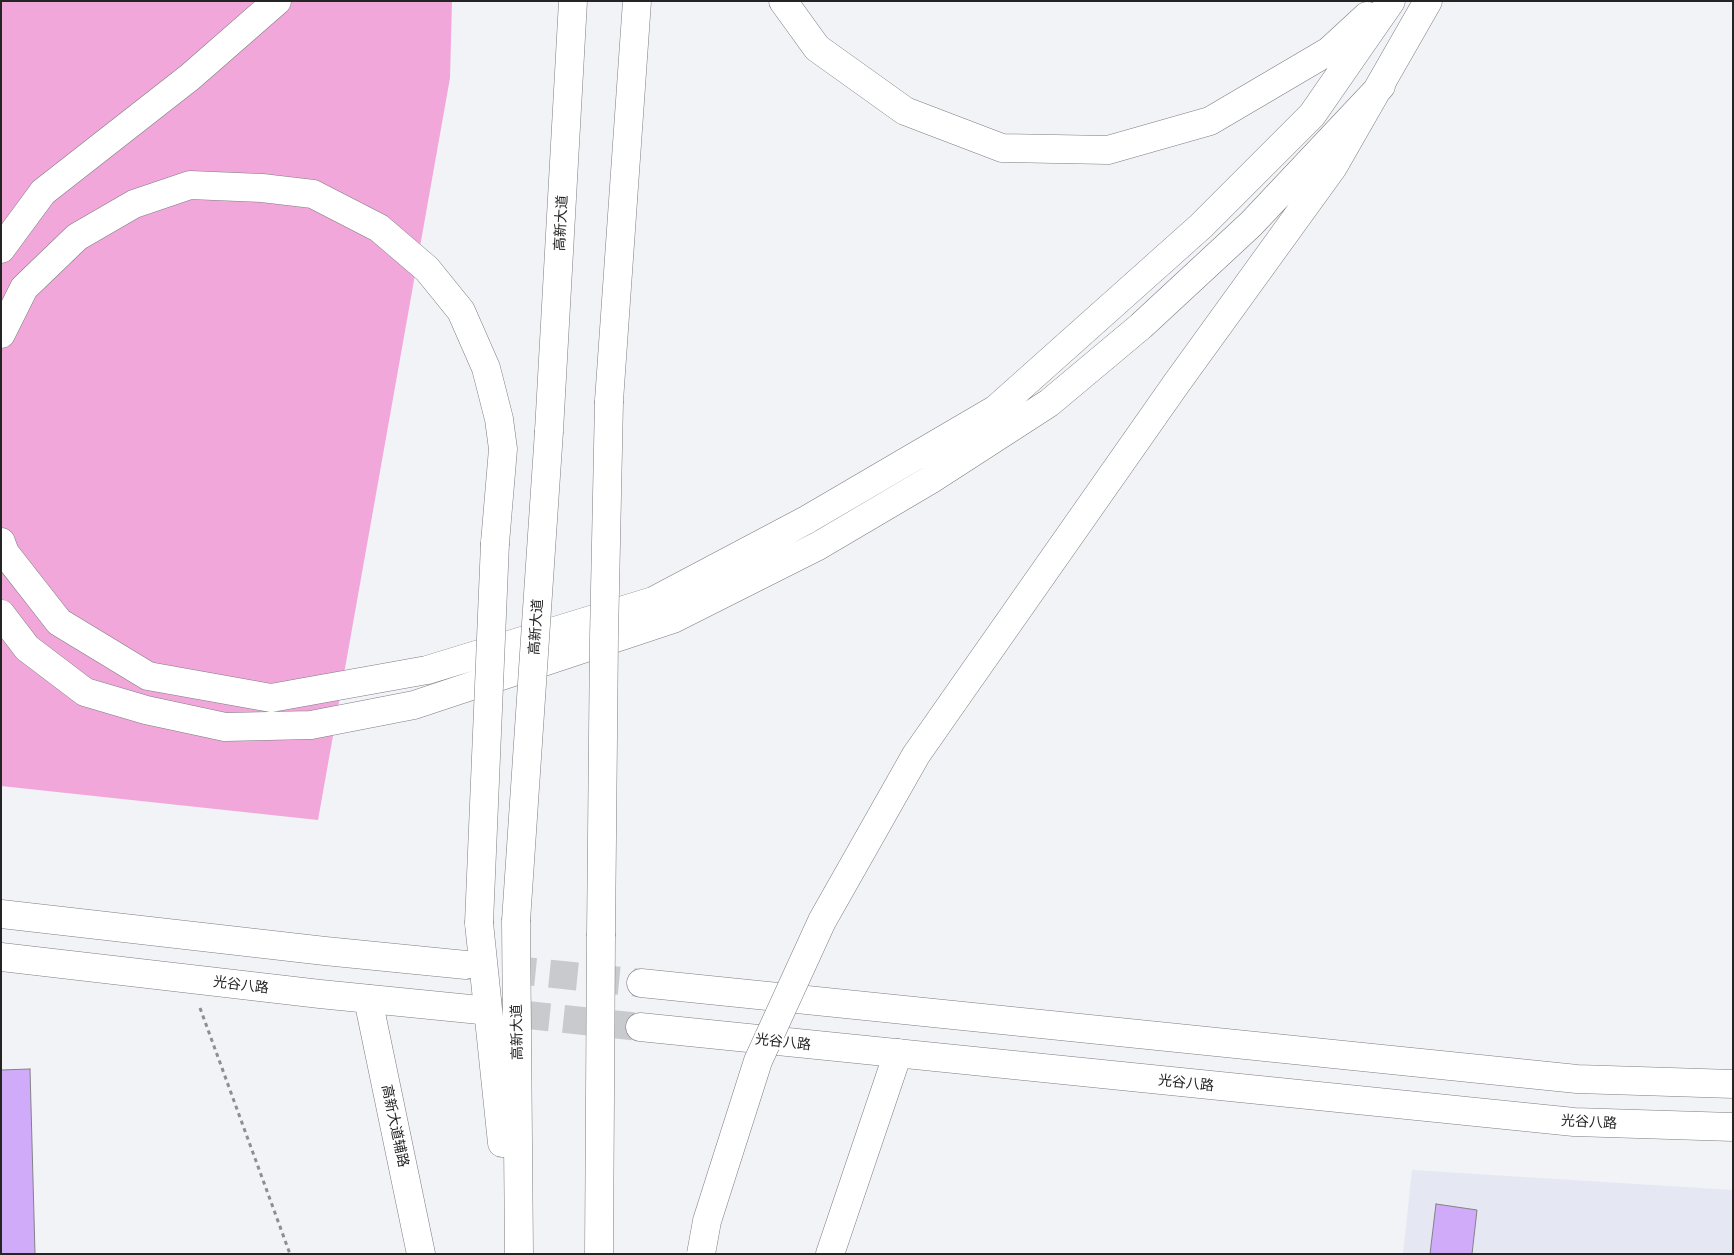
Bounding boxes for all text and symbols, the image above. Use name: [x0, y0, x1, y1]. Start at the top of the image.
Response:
street label: 高新大道: [551, 195, 571, 251]
street label: 高新大道: [526, 598, 546, 656]
street label: 光谷八路: [212, 973, 270, 997]
street label: 高新大道: [508, 1004, 526, 1060]
street label: 光谷八路: [754, 1031, 812, 1053]
street label: 光谷八路: [1157, 1072, 1215, 1094]
street label: 高新大道辅路: [378, 1083, 412, 1169]
street label: 光谷八路: [1561, 1112, 1617, 1132]

